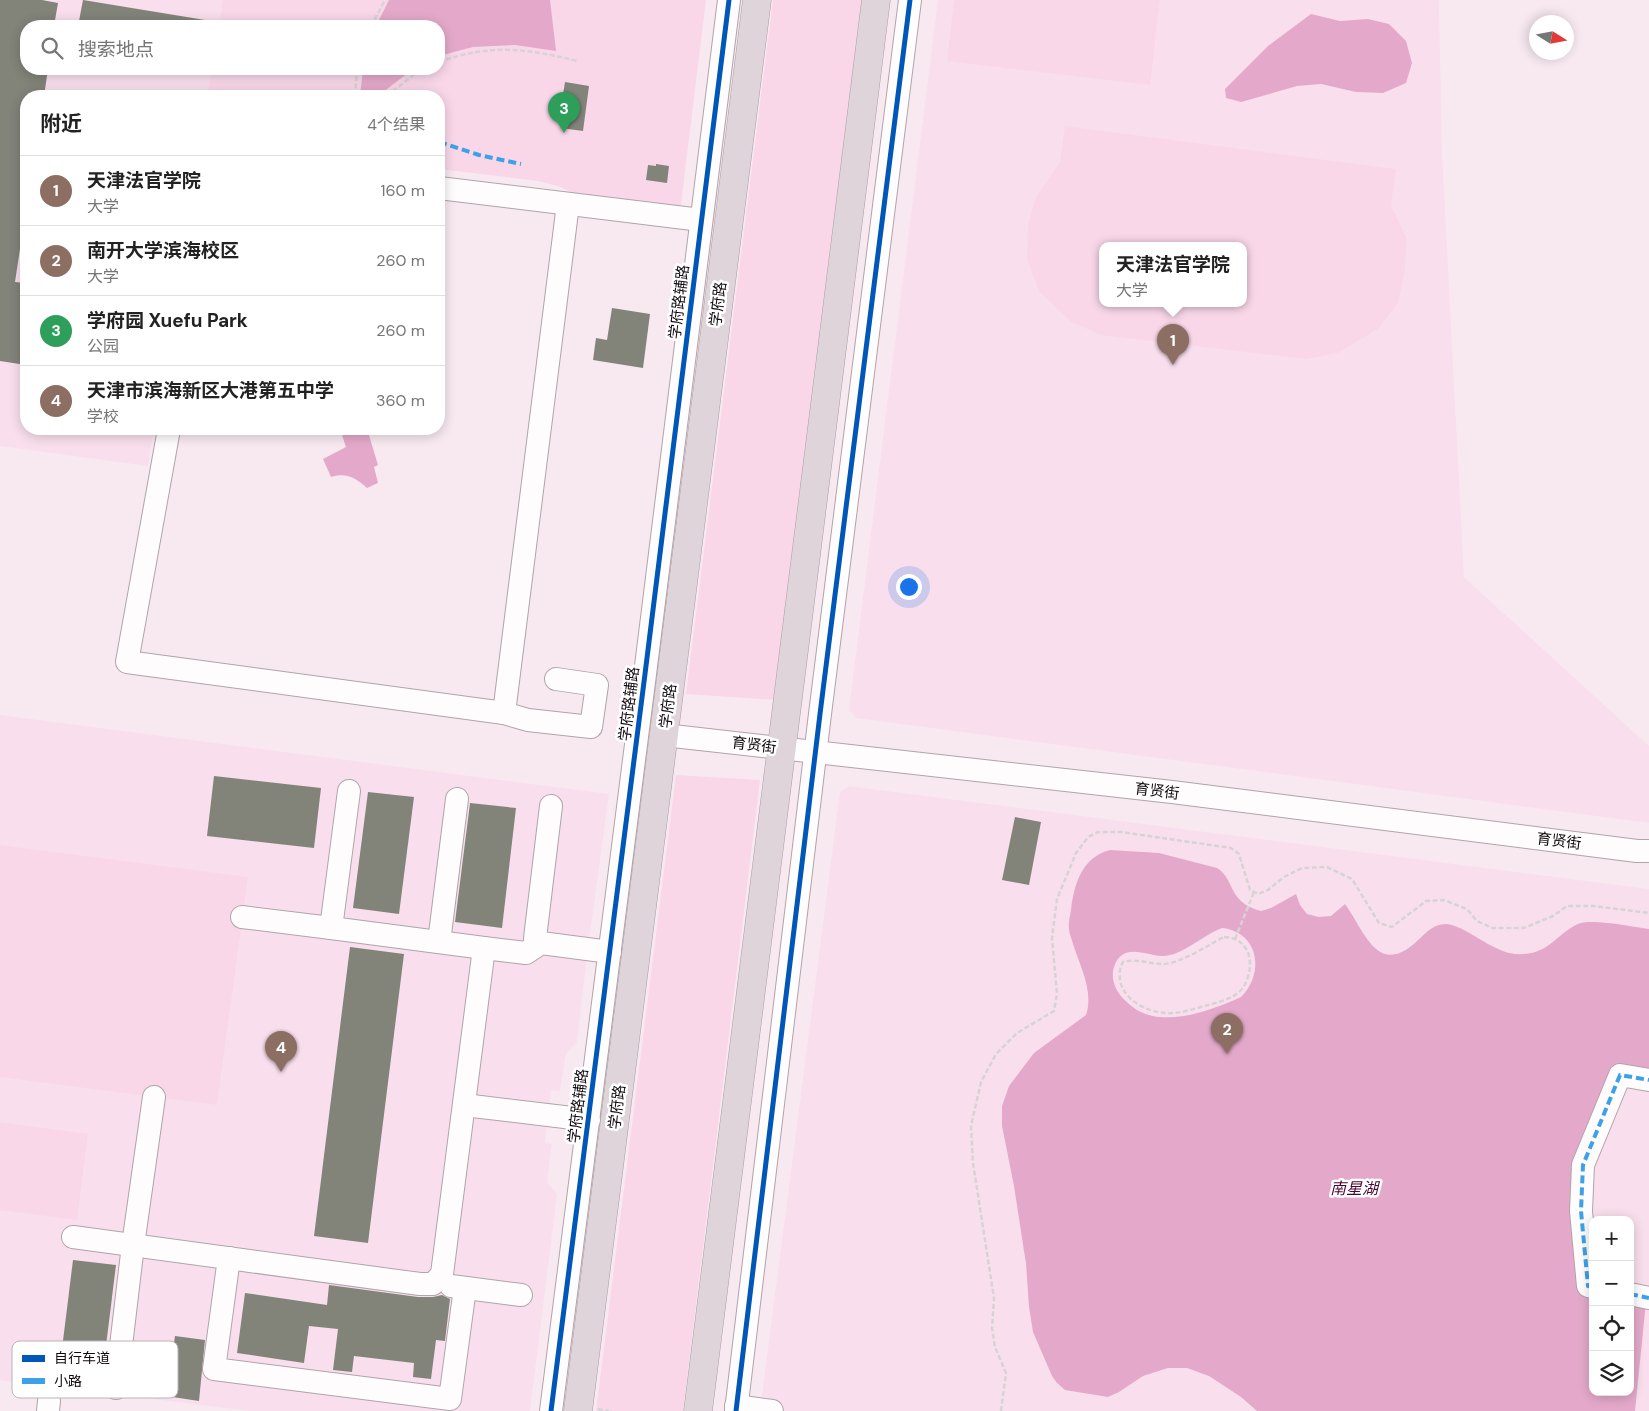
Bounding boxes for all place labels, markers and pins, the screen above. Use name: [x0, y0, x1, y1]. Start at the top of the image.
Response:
pin: 3: [548, 92, 580, 133]
pin: 1: [1157, 324, 1189, 365]
pin: 2: [1211, 1013, 1243, 1054]
pin: 4: [265, 1031, 297, 1072]

